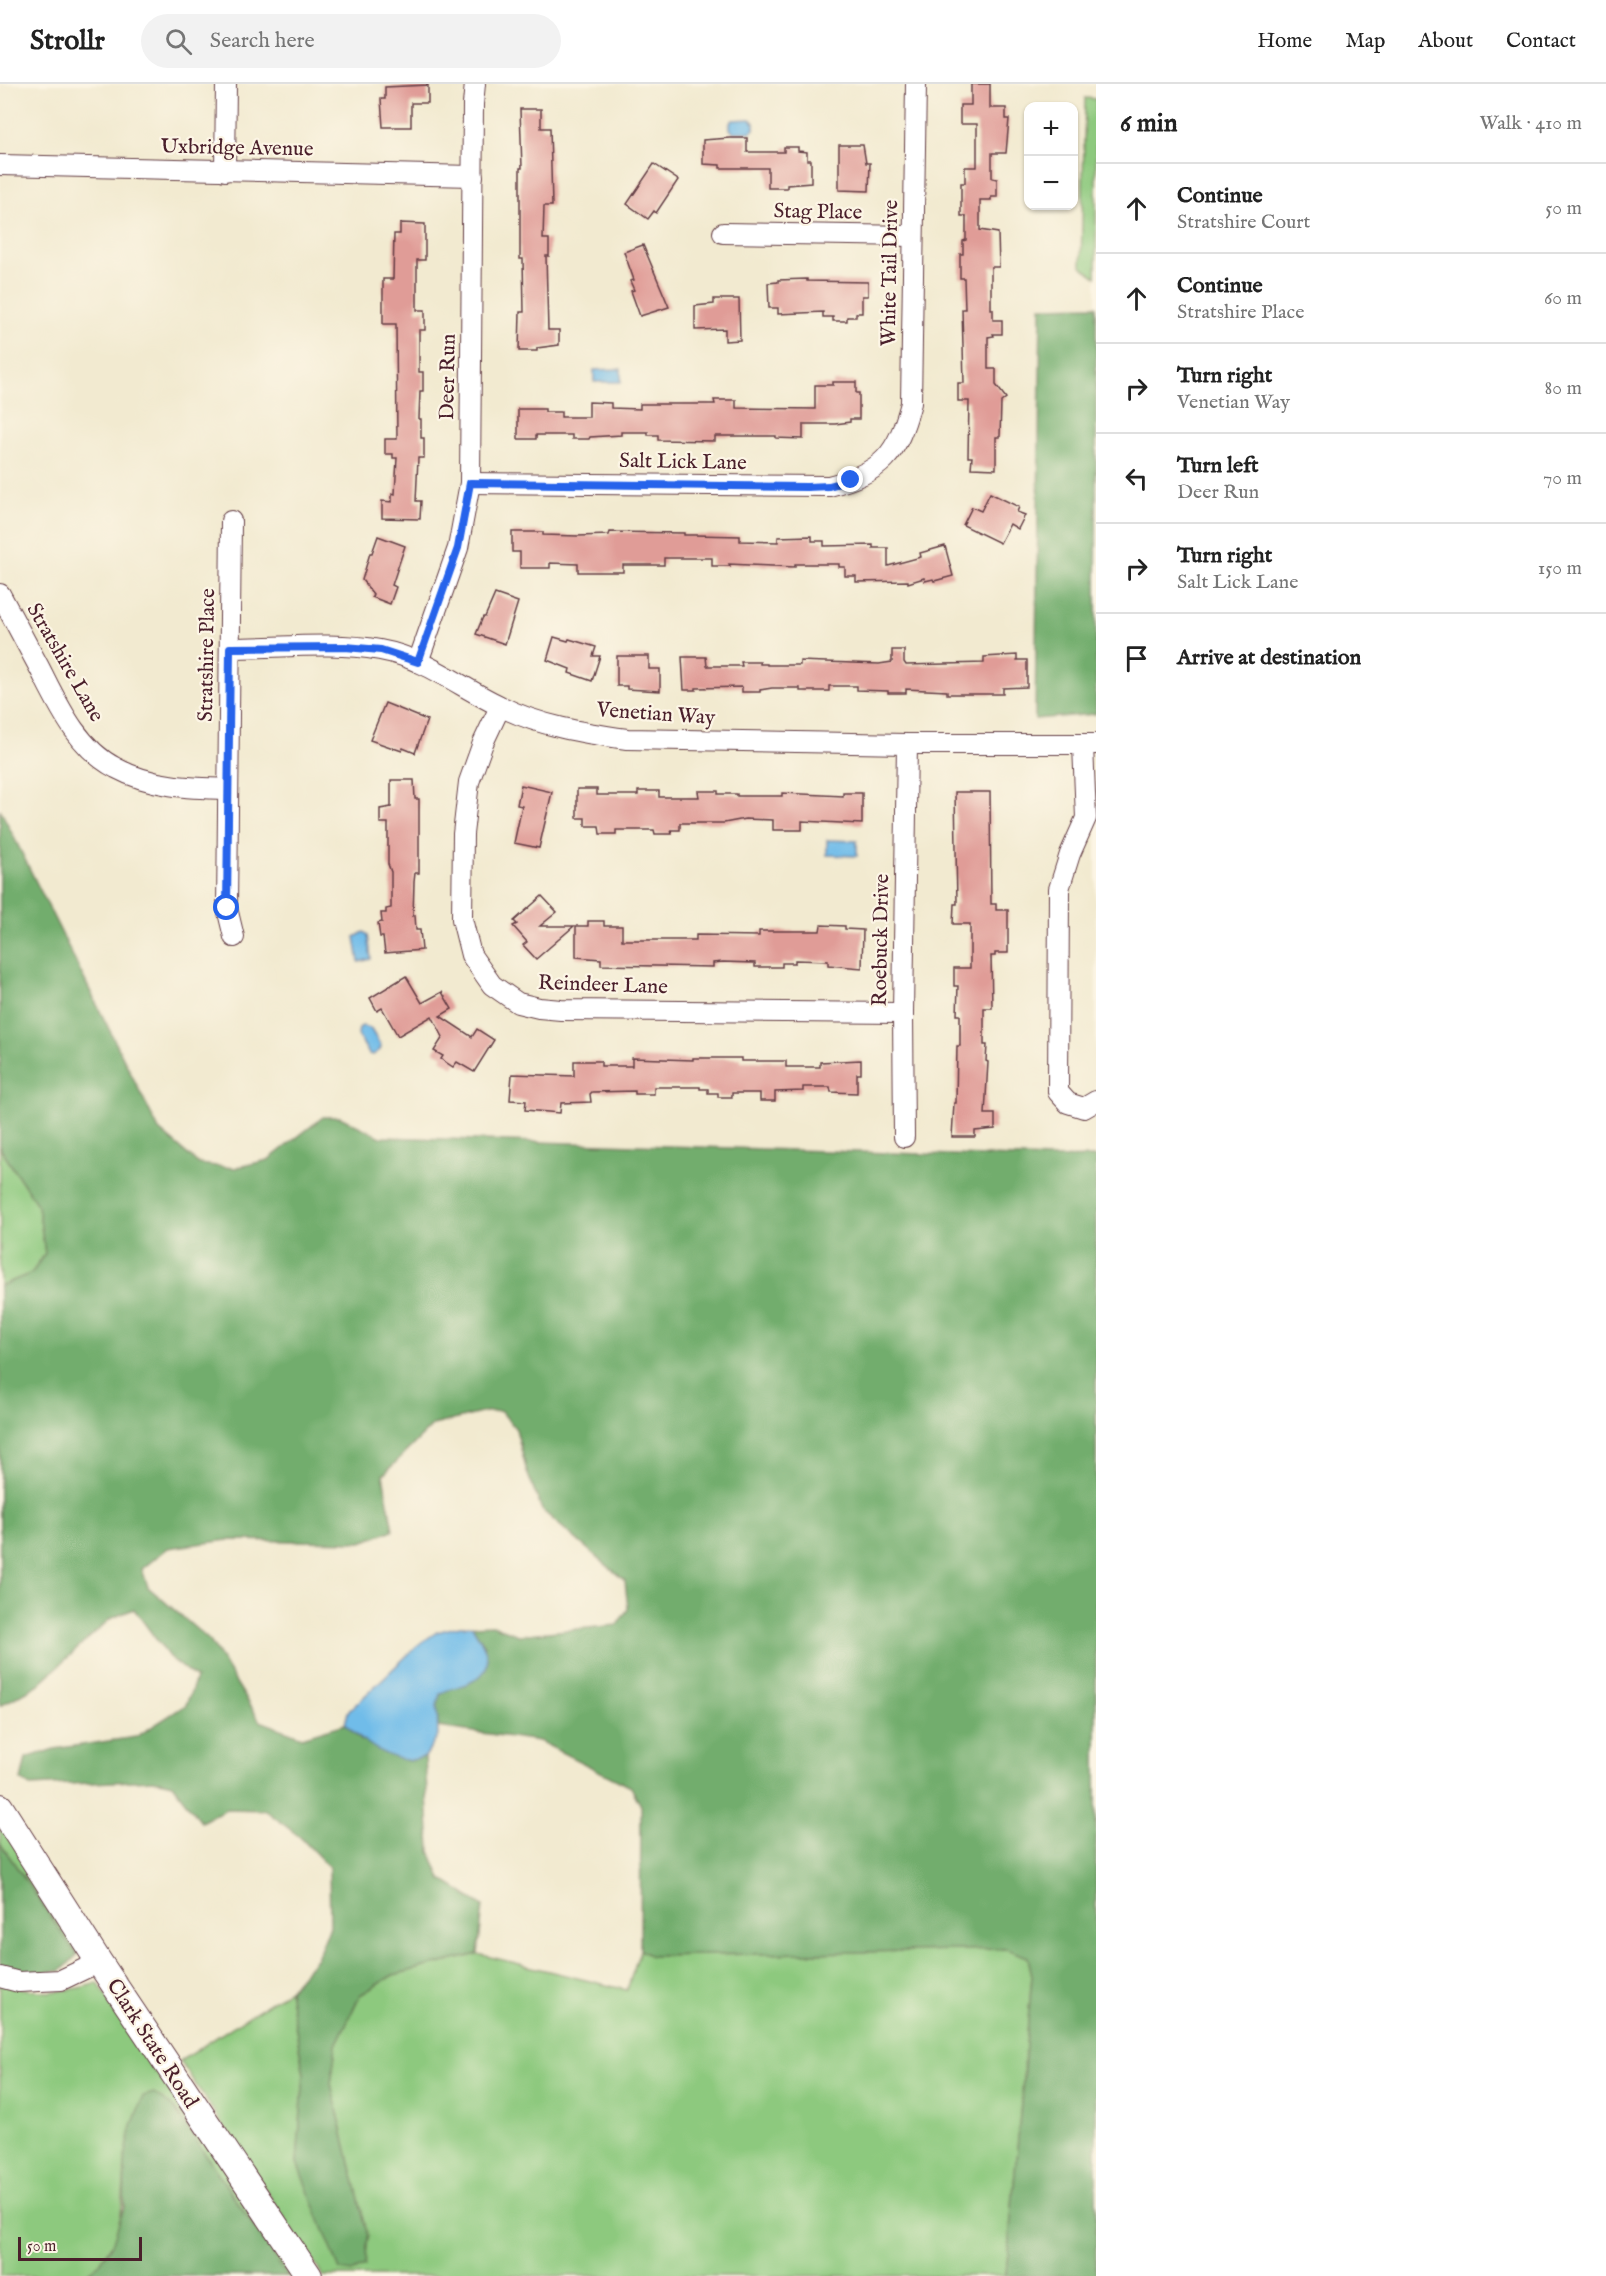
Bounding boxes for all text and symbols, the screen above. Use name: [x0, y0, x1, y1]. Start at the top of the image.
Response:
search box: [141, 14, 561, 68]
text: Strollr: [30, 24, 105, 59]
icon: search: [162, 25, 195, 58]
text: Search here: [210, 27, 315, 55]
text: Home: [1257, 28, 1312, 55]
text: Map: [1345, 28, 1385, 55]
text: About: [1418, 28, 1473, 55]
text: Contact: [1506, 28, 1576, 55]
map controls: [1024, 102, 1078, 210]
button: +: [1024, 102, 1078, 156]
text: 6 min: [1120, 107, 1178, 140]
text: Walk · 410 m: [1479, 111, 1582, 136]
street label: Uxbridge Avenue: [160, 134, 314, 163]
button: −: [1024, 156, 1078, 210]
text: Continue: [1177, 182, 1263, 210]
icon: ahead: [1120, 192, 1153, 225]
text: 50 m: [1545, 196, 1582, 221]
street label: Stag Place: [773, 198, 863, 227]
street label: White Tail Drive: [876, 199, 905, 347]
text: Stratshire Court: [1177, 210, 1310, 235]
text: Continue: [1177, 272, 1263, 300]
icon: ahead: [1120, 282, 1153, 315]
text: 60 m: [1544, 286, 1582, 311]
text: Stratshire Place: [1177, 300, 1304, 325]
street label: Deer Run: [434, 334, 463, 420]
text: Turn right: [1177, 362, 1272, 390]
icon: right: [1120, 372, 1153, 405]
text: 80 m: [1545, 376, 1582, 401]
text: Venetian Way: [1177, 390, 1290, 415]
street label: Salt Lick Lane: [619, 448, 747, 477]
text: Turn left: [1177, 452, 1259, 480]
icon: left: [1120, 462, 1153, 495]
route end: [837, 466, 863, 492]
text: 70 m: [1543, 466, 1582, 491]
text: Deer Run: [1177, 480, 1259, 505]
text: Turn right: [1177, 542, 1272, 570]
icon: right: [1120, 552, 1153, 585]
text: 150 m: [1538, 556, 1582, 581]
text: Salt Lick Lane: [1177, 570, 1298, 595]
street label: Stratshire Place: [193, 588, 222, 722]
street label: Stratshire Lane: [20, 598, 110, 727]
icon: arrive: [1120, 642, 1153, 675]
text: Arrive at destination: [1177, 644, 1361, 672]
street label: Venetian Way: [595, 697, 717, 732]
street label: Roebuck Drive: [867, 873, 896, 1007]
route start: [213, 894, 239, 920]
street label: Reindeer Lane: [538, 970, 669, 1001]
street label: Clark State Road: [100, 1974, 204, 2114]
scale bar: [18, 2234, 142, 2262]
text: 50 m: [27, 2237, 56, 2257]

